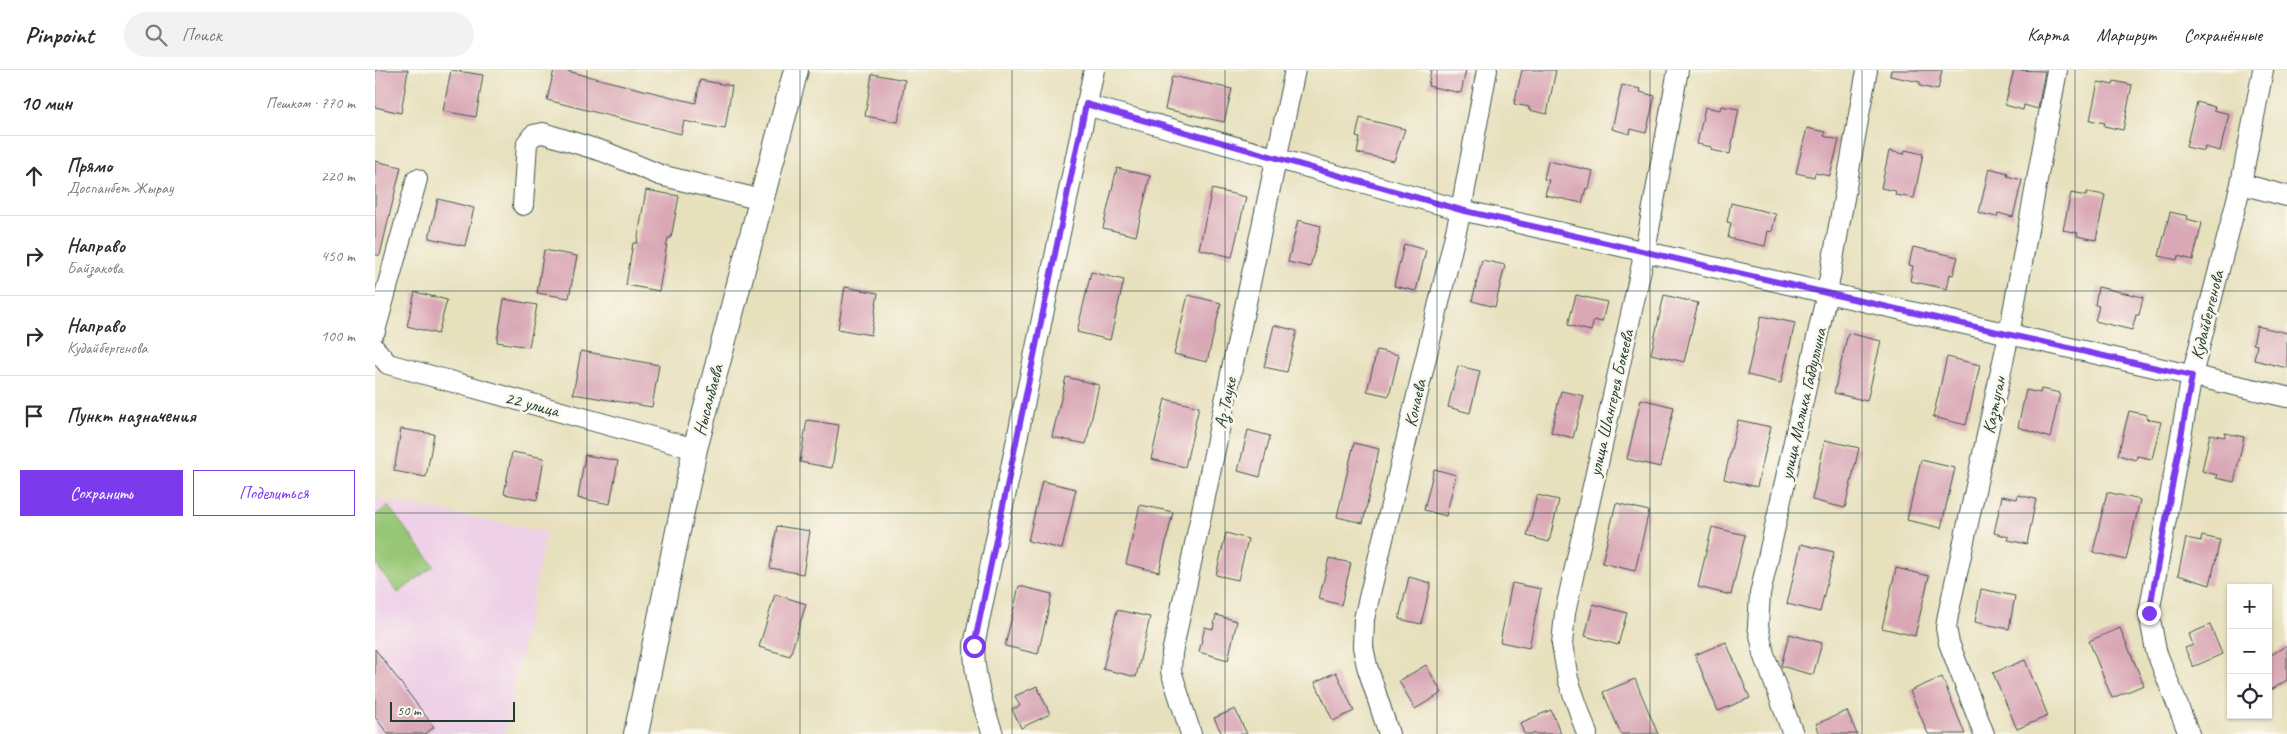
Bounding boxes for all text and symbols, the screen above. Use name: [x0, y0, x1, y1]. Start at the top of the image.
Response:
search box: [124, 12, 474, 57]
text: Pinpoint: [25, 20, 94, 50]
icon: search: [142, 21, 170, 49]
text: Поиск: [182, 23, 222, 47]
text: Карта: [2027, 24, 2068, 46]
text: Маршрут: [2096, 24, 2156, 46]
text: Сохранённые: [2184, 24, 2262, 46]
text: 10 мин: [20, 90, 72, 116]
text: Пешком · 770 m: [266, 93, 355, 113]
text: Прямо: [67, 154, 112, 178]
icon: ahead: [20, 162, 48, 190]
text: 220 m: [321, 166, 355, 186]
text: Доспанбет Жырау: [67, 178, 174, 198]
text: Направо: [67, 234, 125, 258]
icon: right: [20, 242, 48, 270]
text: 450 m: [321, 246, 355, 266]
text: Байзакова: [67, 258, 123, 278]
street label: Кудайбергенова: [2185, 267, 2229, 362]
text: Направо: [67, 314, 125, 338]
icon: right: [20, 322, 48, 350]
street label: улица Малика Габдуллина: [1775, 325, 1831, 483]
text: 100 m: [321, 326, 355, 346]
street label: улица Шангерея Бокеева: [1583, 326, 1639, 479]
text: Кудайбергенова: [67, 338, 148, 358]
street label: Нысанбаева: [688, 361, 728, 438]
street label: Казтуган: [1977, 373, 2012, 436]
street label: Аз Тауке: [1209, 374, 1242, 431]
street label: Конаева: [1399, 376, 1431, 429]
street label: 22 улица: [503, 386, 563, 422]
icon: arrive: [20, 402, 48, 430]
text: Пункт назначения: [67, 404, 196, 428]
button: Сохранить: [20, 470, 183, 516]
button: Поделиться: [193, 470, 355, 516]
map controls: [2227, 584, 2272, 719]
button: +: [2227, 584, 2272, 629]
route end: [2138, 602, 2161, 625]
button: −: [2227, 629, 2272, 674]
route start: [963, 635, 986, 658]
button: locate: [2227, 674, 2272, 719]
scale bar: [390, 699, 515, 722]
text: 50 m: [397, 702, 421, 719]

